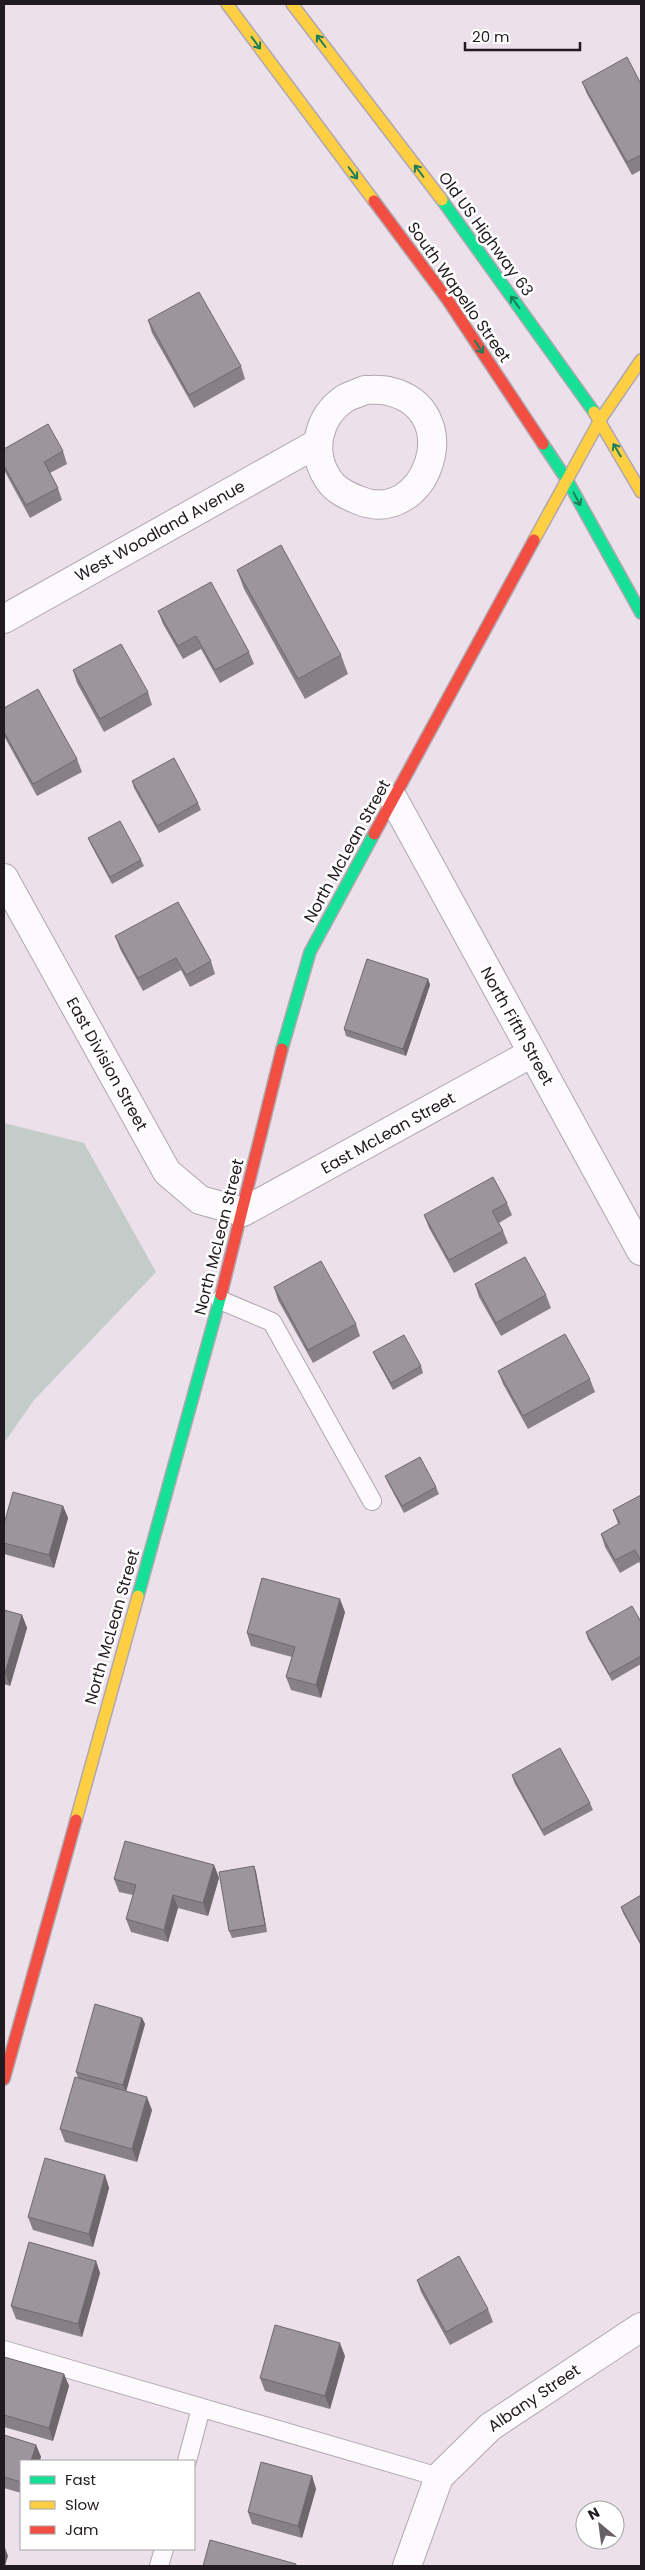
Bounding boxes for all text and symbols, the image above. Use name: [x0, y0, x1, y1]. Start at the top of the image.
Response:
scale bar: [465, 20, 580, 52]
text: 20 m: [472, 26, 510, 47]
one-way arrow: [315, 35, 326, 48]
one-way arrow: [251, 36, 261, 50]
one-way arrow: [414, 164, 424, 178]
one-way arrow: [348, 166, 358, 180]
street label: Old US Highway 63: [433, 167, 539, 301]
street label: South Wapello Street: [402, 217, 516, 367]
one-way arrow: [510, 295, 520, 309]
one-way arrow: [474, 340, 484, 354]
one-way arrow: [612, 442, 622, 457]
street label: West Woodland Avenue: [71, 475, 249, 587]
one-way arrow: [572, 491, 582, 506]
street label: North McLean Street: [298, 775, 396, 927]
street label: North Fifth Street: [475, 963, 559, 1090]
street label: East Division Street: [61, 993, 153, 1135]
street label: East McLean Street: [317, 1087, 459, 1179]
street label: North McLean Street: [188, 1156, 250, 1318]
street label: North McLean Street: [79, 1547, 145, 1707]
street label: Albany Street: [483, 2359, 585, 2437]
legend: [20, 2460, 195, 2550]
text: Fast: [65, 2469, 96, 2490]
text: Slow: [65, 2494, 100, 2515]
north arrow: [575, 2500, 625, 2550]
text: N: [584, 2502, 603, 2525]
text: Jam: [65, 2519, 99, 2540]

